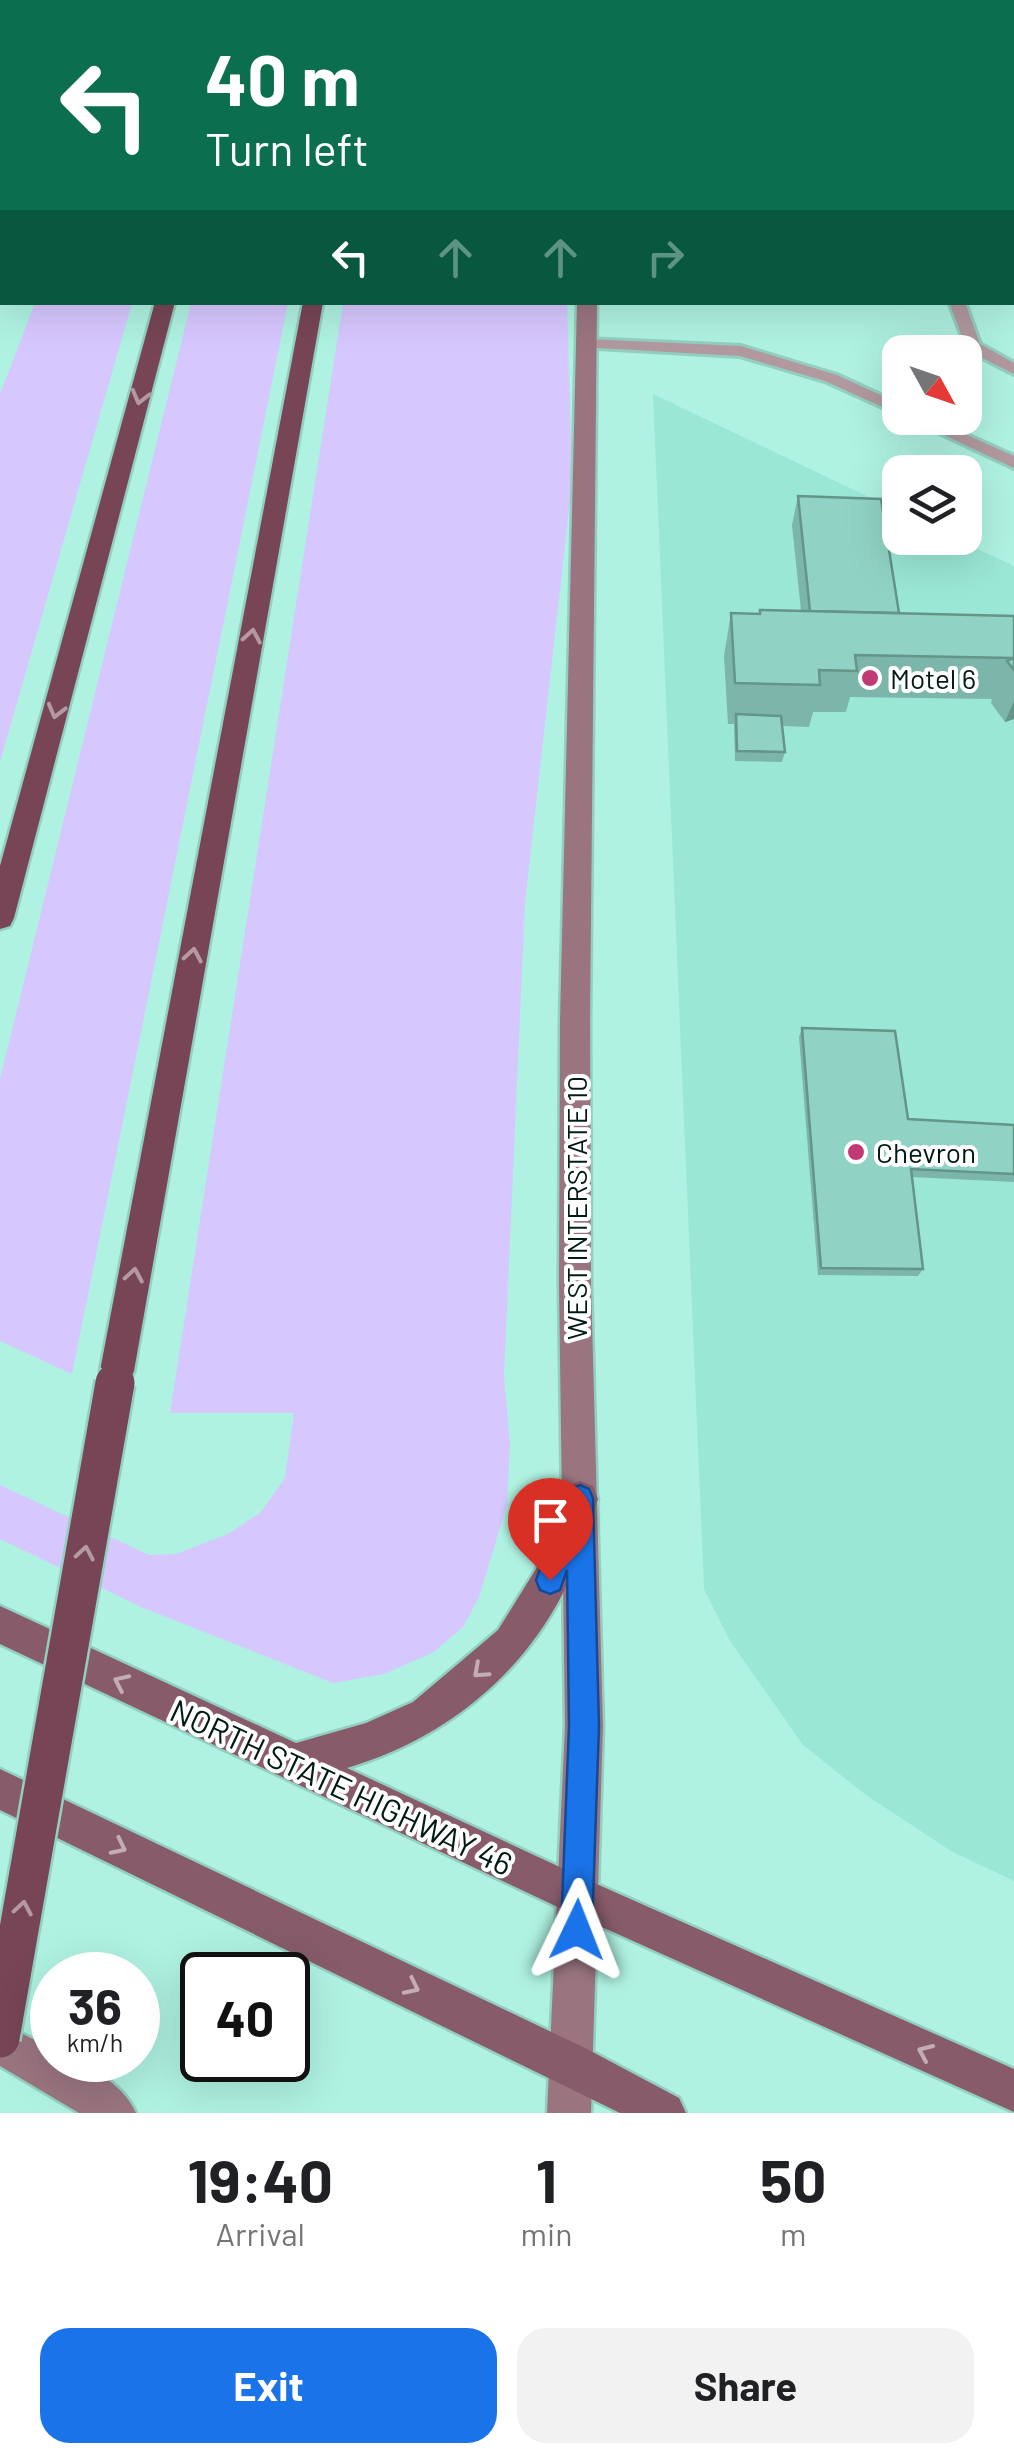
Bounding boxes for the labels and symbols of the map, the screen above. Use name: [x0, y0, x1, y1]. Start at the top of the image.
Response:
north arrow: [882, 335, 982, 435]
one-way arrow: [131, 388, 152, 405]
one-way arrow: [240, 628, 261, 645]
place label: Motel 6: [890, 661, 976, 695]
marker: Motel 6: [859, 667, 881, 689]
one-way arrow: [46, 701, 67, 719]
one-way arrow: [182, 947, 203, 964]
street label: WEST INTERSTATE 10: [559, 1076, 593, 1340]
place label: Chevron: [876, 1135, 976, 1169]
marker: Chevron: [845, 1141, 867, 1163]
one-way arrow: [123, 1267, 144, 1284]
pin: [508, 1478, 593, 1581]
one-way arrow: [74, 1545, 95, 1561]
one-way arrow: [473, 1659, 492, 1677]
one-way arrow: [113, 1674, 131, 1694]
street label: NORTH STATE HIGHWAY 46: [165, 1690, 519, 1882]
one-way arrow: [109, 1834, 127, 1854]
position arrow: [525, 1878, 629, 1982]
one-way arrow: [12, 1900, 33, 1916]
speed limit sign: 40: [180, 1952, 310, 2082]
one-way arrow: [402, 1975, 420, 1995]
one-way arrow: [917, 2044, 935, 2064]

